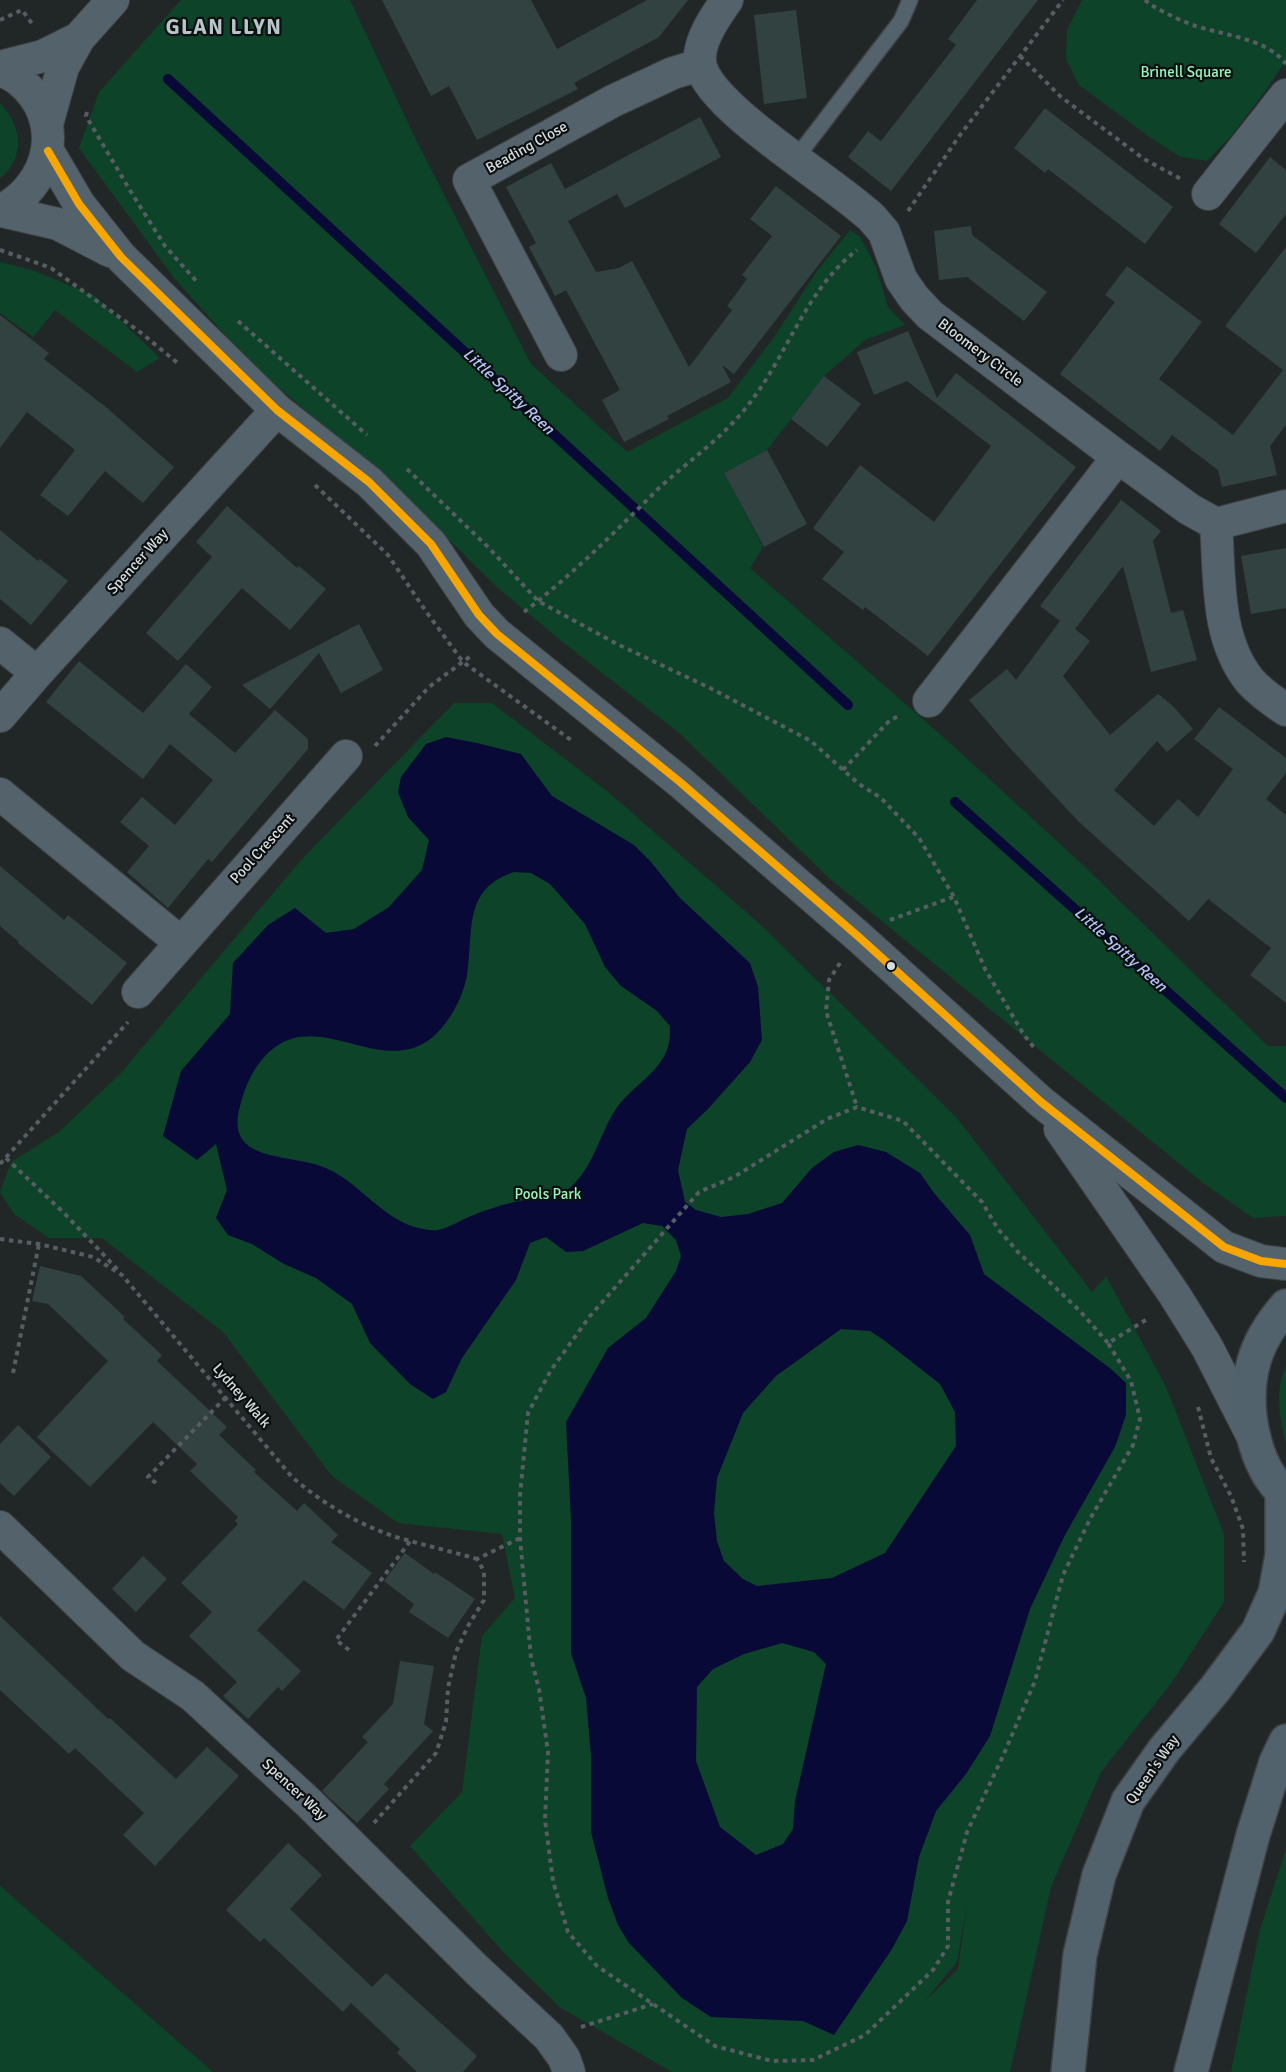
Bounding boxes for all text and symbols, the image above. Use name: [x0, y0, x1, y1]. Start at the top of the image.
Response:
district label: GLAN LLYN: [166, 15, 282, 41]
park label: Brinell Square: [1140, 64, 1232, 82]
street label: Beading Close: [483, 118, 571, 178]
street label: Bloomery Circle: [934, 315, 1026, 391]
water label: Little Spitty Reen: [458, 345, 558, 439]
street label: Spencer Way: [104, 526, 172, 598]
street label: Pool Crescent: [227, 810, 299, 888]
water label: Little Spitty Reen: [1070, 904, 1170, 996]
unlabelled marker: [885, 960, 897, 972]
park label: Pools Park: [515, 1186, 581, 1204]
street label: Lydney Walk: [208, 1360, 274, 1432]
street label: Queen's Way: [1122, 1732, 1184, 1808]
street label: Spencer Way: [258, 1755, 330, 1825]

